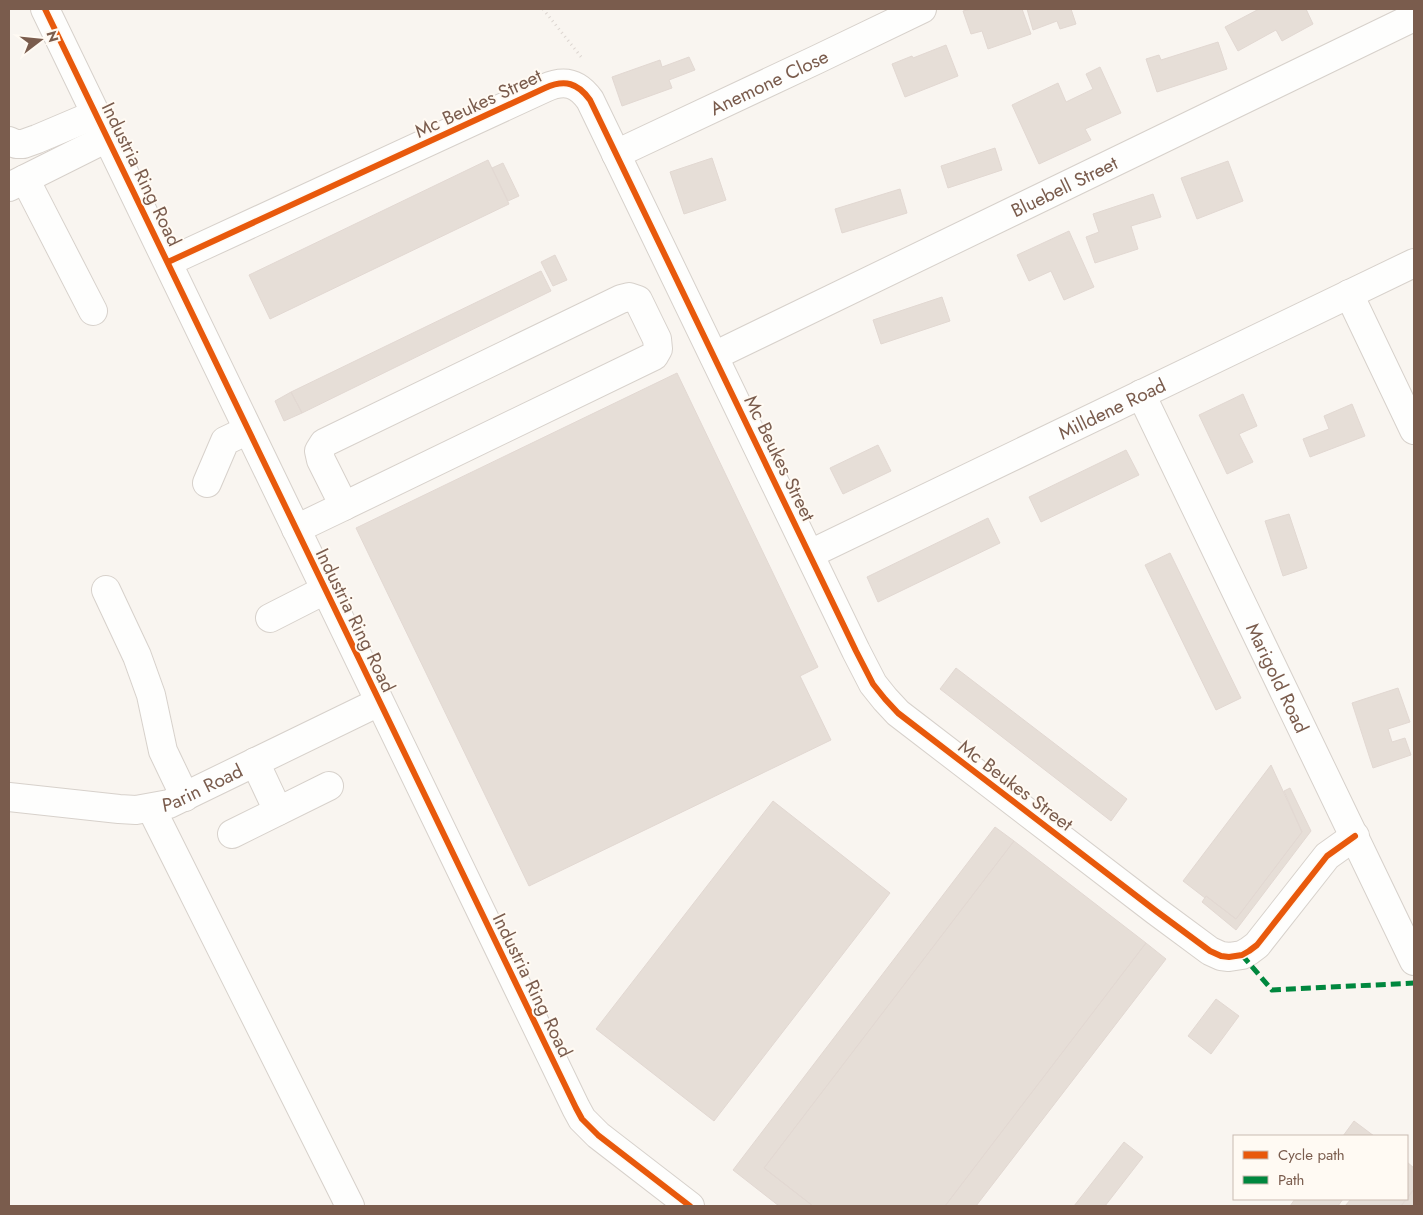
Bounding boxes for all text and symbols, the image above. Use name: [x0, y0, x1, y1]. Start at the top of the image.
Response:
north arrow: [15, 15, 65, 65]
text: N: [41, 28, 64, 45]
street label: Anemone Close: [705, 43, 833, 122]
street label: Mc Beukes Street: [410, 62, 546, 145]
street label: Industria Ring Road: [95, 98, 188, 251]
street label: Bluebell Street: [1007, 149, 1122, 224]
street label: Milldene Road: [1054, 372, 1170, 446]
street label: Mc Beukes Street: [737, 391, 822, 526]
street label: Industria Ring Road: [309, 544, 402, 697]
street label: Marigold Road: [1239, 618, 1315, 738]
street label: Mc Beukes Street: [953, 733, 1079, 838]
street label: Parin Road: [160, 757, 247, 819]
street label: Industria Ring Road: [486, 909, 579, 1062]
legend: [1233, 1135, 1408, 1200]
text: Cycle path: [1278, 1144, 1345, 1166]
text: Path: [1278, 1169, 1304, 1191]

